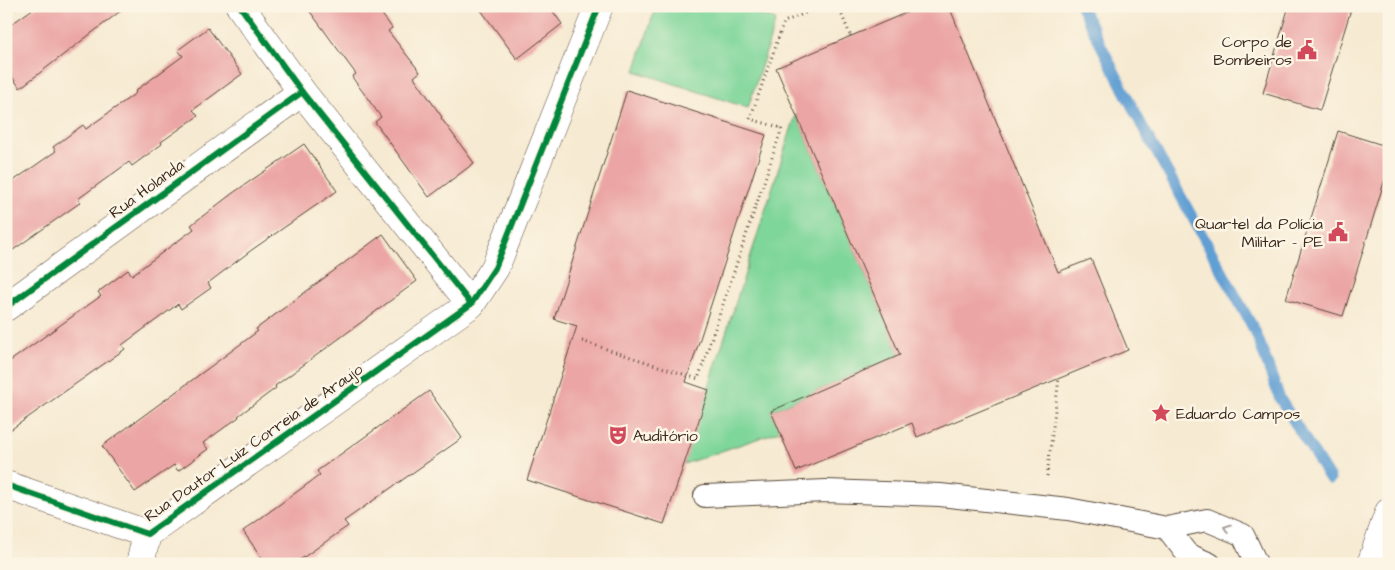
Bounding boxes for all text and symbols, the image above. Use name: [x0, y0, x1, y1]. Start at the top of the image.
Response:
place label: Corpo de Bombeiros: [1213, 31, 1292, 71]
public building icon: Corpo de Bombeiros: [1296, 39, 1318, 61]
street label: Rua Holanda: [105, 154, 189, 224]
place label: Quartel da Polícia Militar - PE: [1195, 213, 1324, 253]
public building icon: Quartel da Polícia Militar - PE: [1327, 221, 1349, 243]
street label: Rua Doutor Luiz Correia de Araujo: [140, 359, 367, 527]
place icon: Eduardo Campos: [1150, 402, 1172, 424]
place label: Eduardo Campos: [1176, 403, 1300, 425]
theatre icon: Auditório: [607, 424, 629, 446]
place label: Auditório: [633, 425, 698, 447]
one-way arrow: [1223, 524, 1232, 534]

